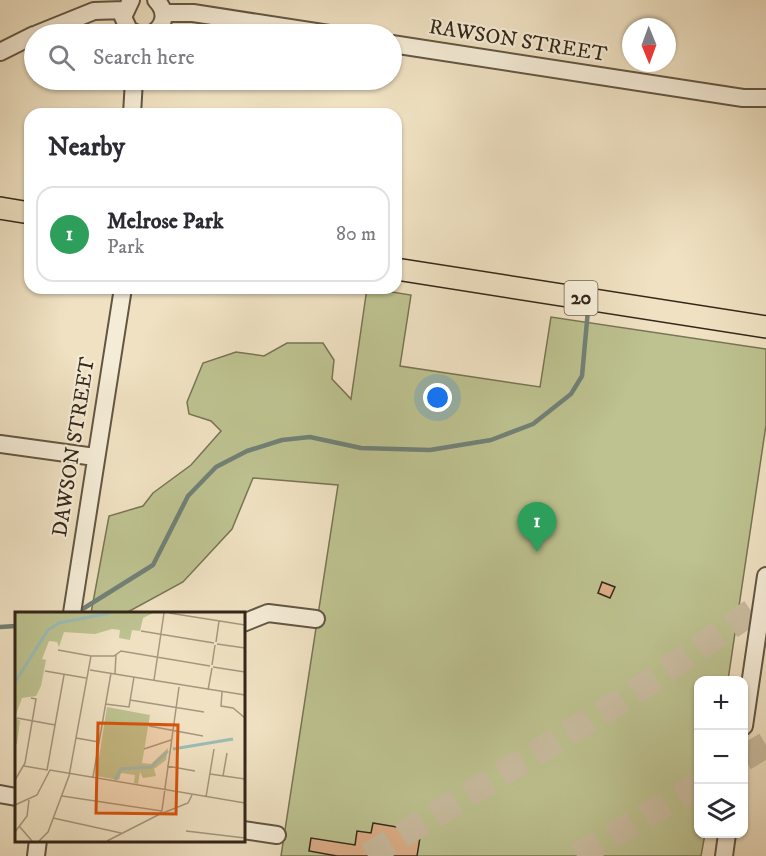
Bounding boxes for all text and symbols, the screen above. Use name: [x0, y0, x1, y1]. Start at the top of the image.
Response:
street label: RAWSON STREET: [427, 14, 609, 68]
north arrow: [622, 18, 676, 72]
search box: [24, 24, 402, 90]
icon: search: [45, 41, 78, 74]
text: Search here: [93, 44, 195, 71]
text: Nearby: [48, 131, 125, 164]
text: Melrose Park: [107, 208, 224, 235]
text: 1: [66, 222, 73, 247]
text: 80 m: [336, 222, 376, 247]
text: Park: [107, 235, 144, 260]
road number: 20: [564, 281, 598, 315]
street label: DAWSON STREET: [47, 355, 101, 539]
your location: [423, 383, 452, 412]
pin: 1: [518, 502, 556, 552]
inset map: [15, 612, 244, 841]
map controls: [694, 676, 748, 838]
button: +: [694, 676, 748, 730]
button: −: [694, 730, 748, 784]
button: layers: [694, 784, 748, 838]

